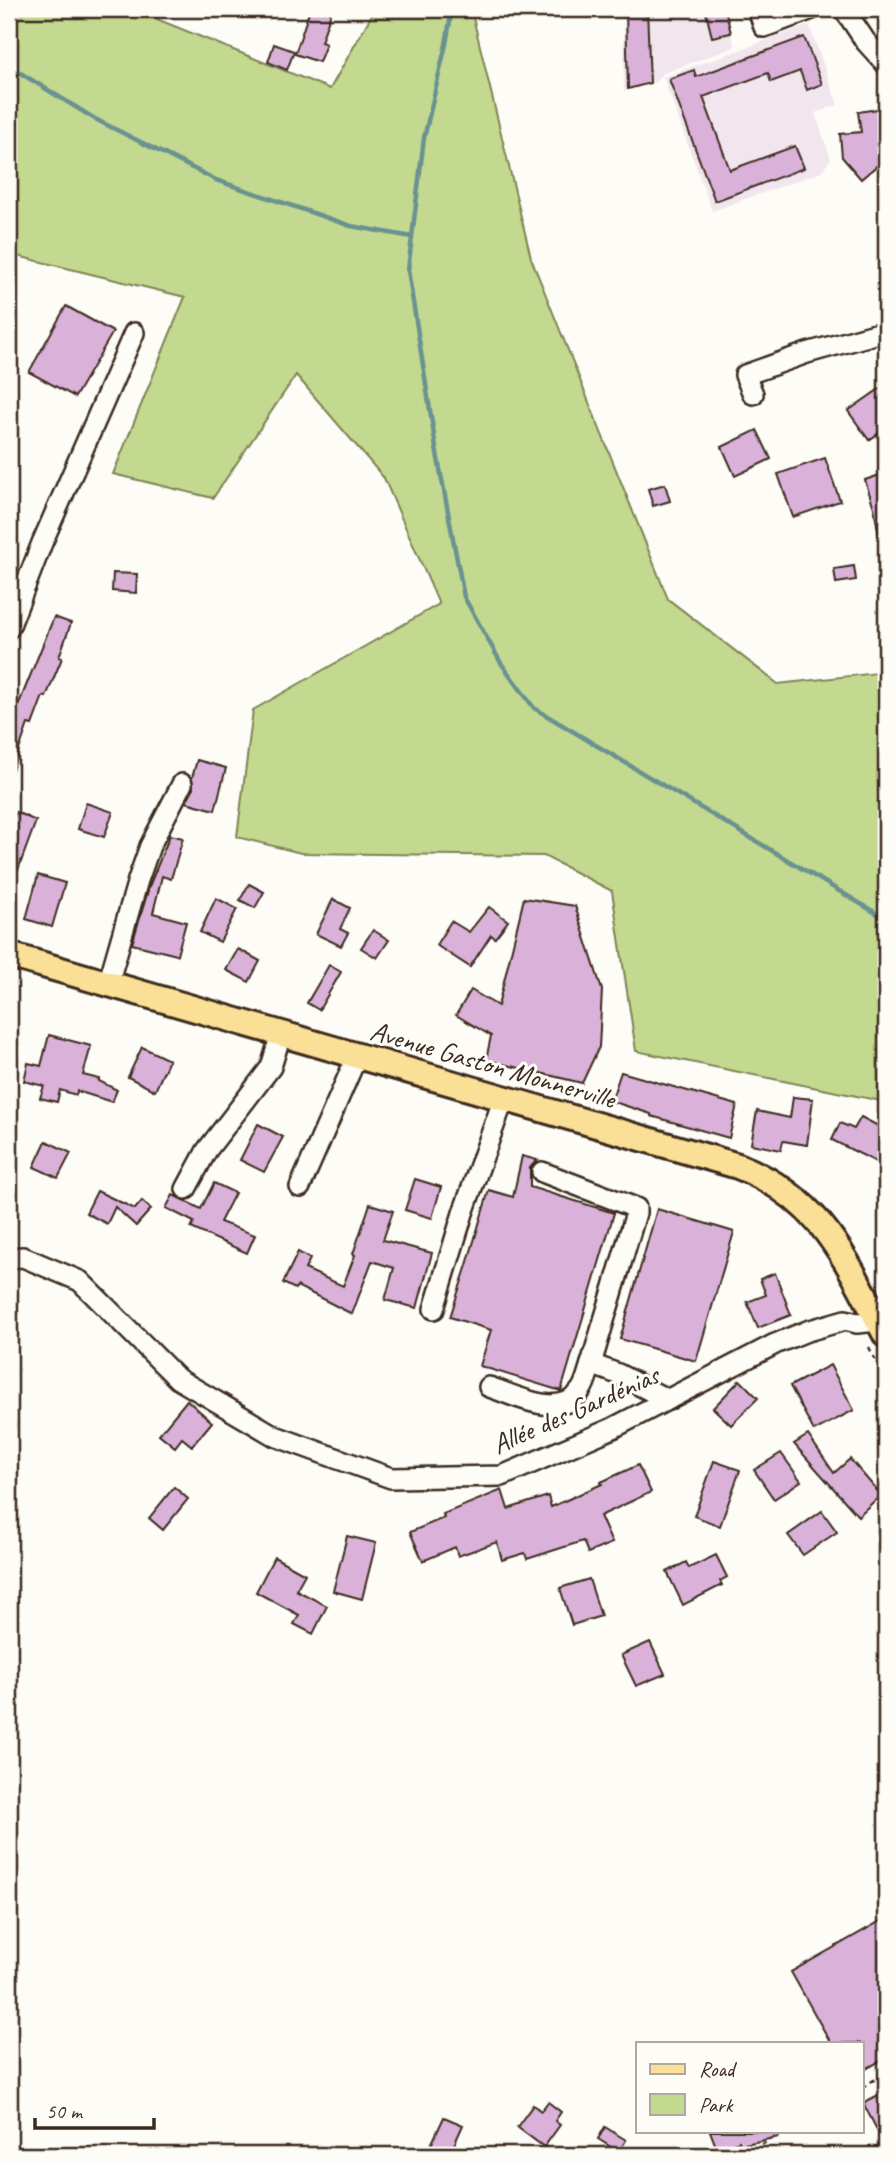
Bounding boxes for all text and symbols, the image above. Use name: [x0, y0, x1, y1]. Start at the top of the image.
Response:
street label: Avenue Gaston Monnerville: [367, 1013, 621, 1117]
street label: Allée des Gardénias: [486, 1356, 666, 1462]
legend: [636, 2042, 864, 2132]
text: Road: [699, 2056, 738, 2082]
scale bar: [35, 2087, 154, 2131]
text: Park: [699, 2092, 734, 2118]
text: 50 m: [46, 2098, 84, 2124]

